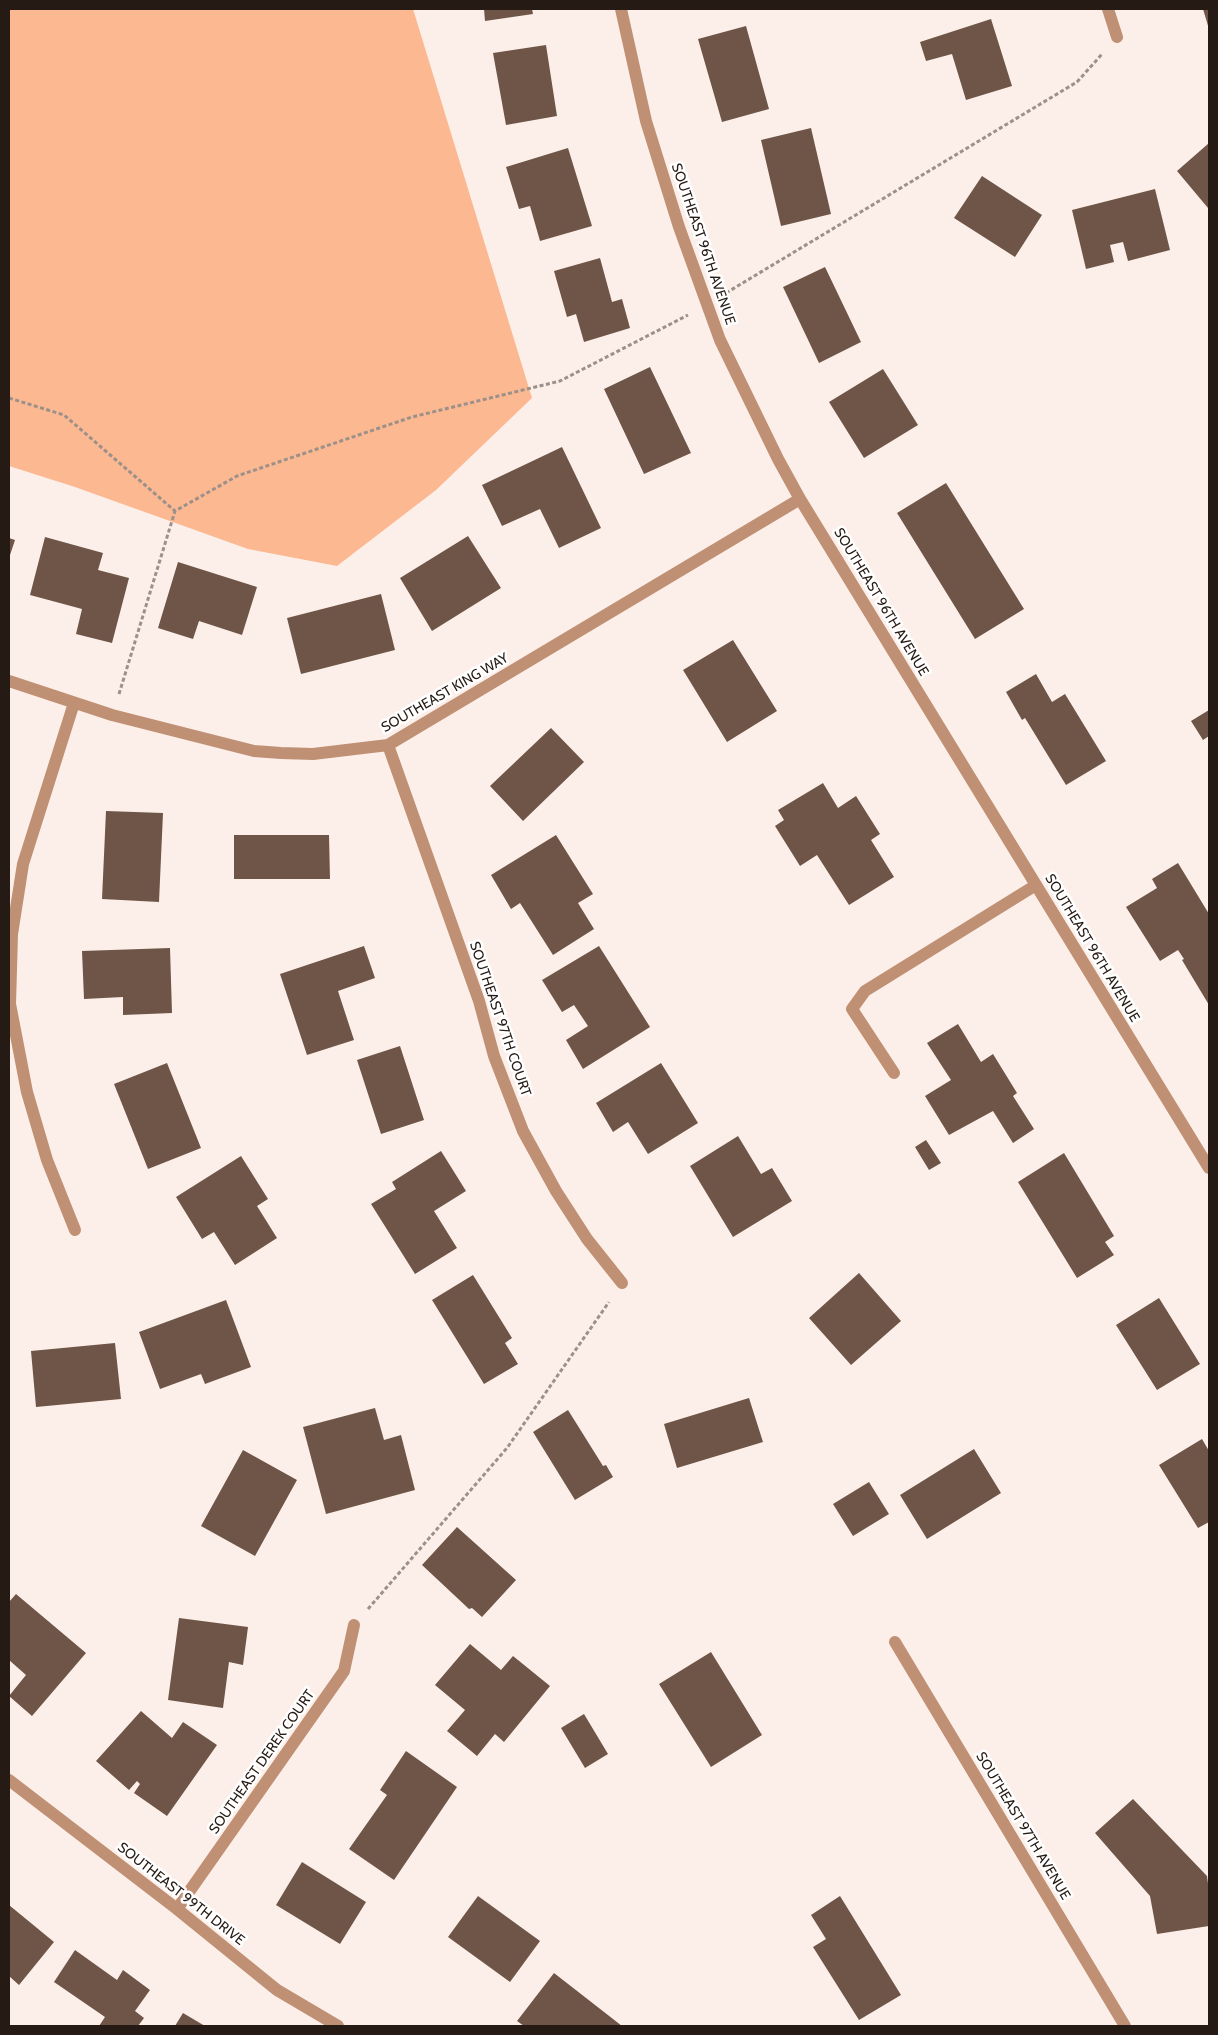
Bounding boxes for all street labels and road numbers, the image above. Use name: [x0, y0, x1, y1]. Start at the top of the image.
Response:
street label: SOUTHEAST 96TH AVENUE: [667, 161, 739, 327]
street label: SOUTHEAST 96TH AVENUE: [830, 525, 932, 679]
street label: SOUTHEAST KING WAY: [378, 650, 512, 736]
street label: SOUTHEAST 96TH AVENUE: [1041, 871, 1143, 1025]
street label: SOUTHEAST 97TH COURT: [466, 939, 534, 1099]
street label: SOUTHEAST DEREK COURT: [206, 1687, 318, 1837]
street label: SOUTHEAST 97TH AVENUE: [972, 1749, 1074, 1903]
street label: SOUTHEAST 99TH DRIVE: [114, 1839, 248, 1949]

